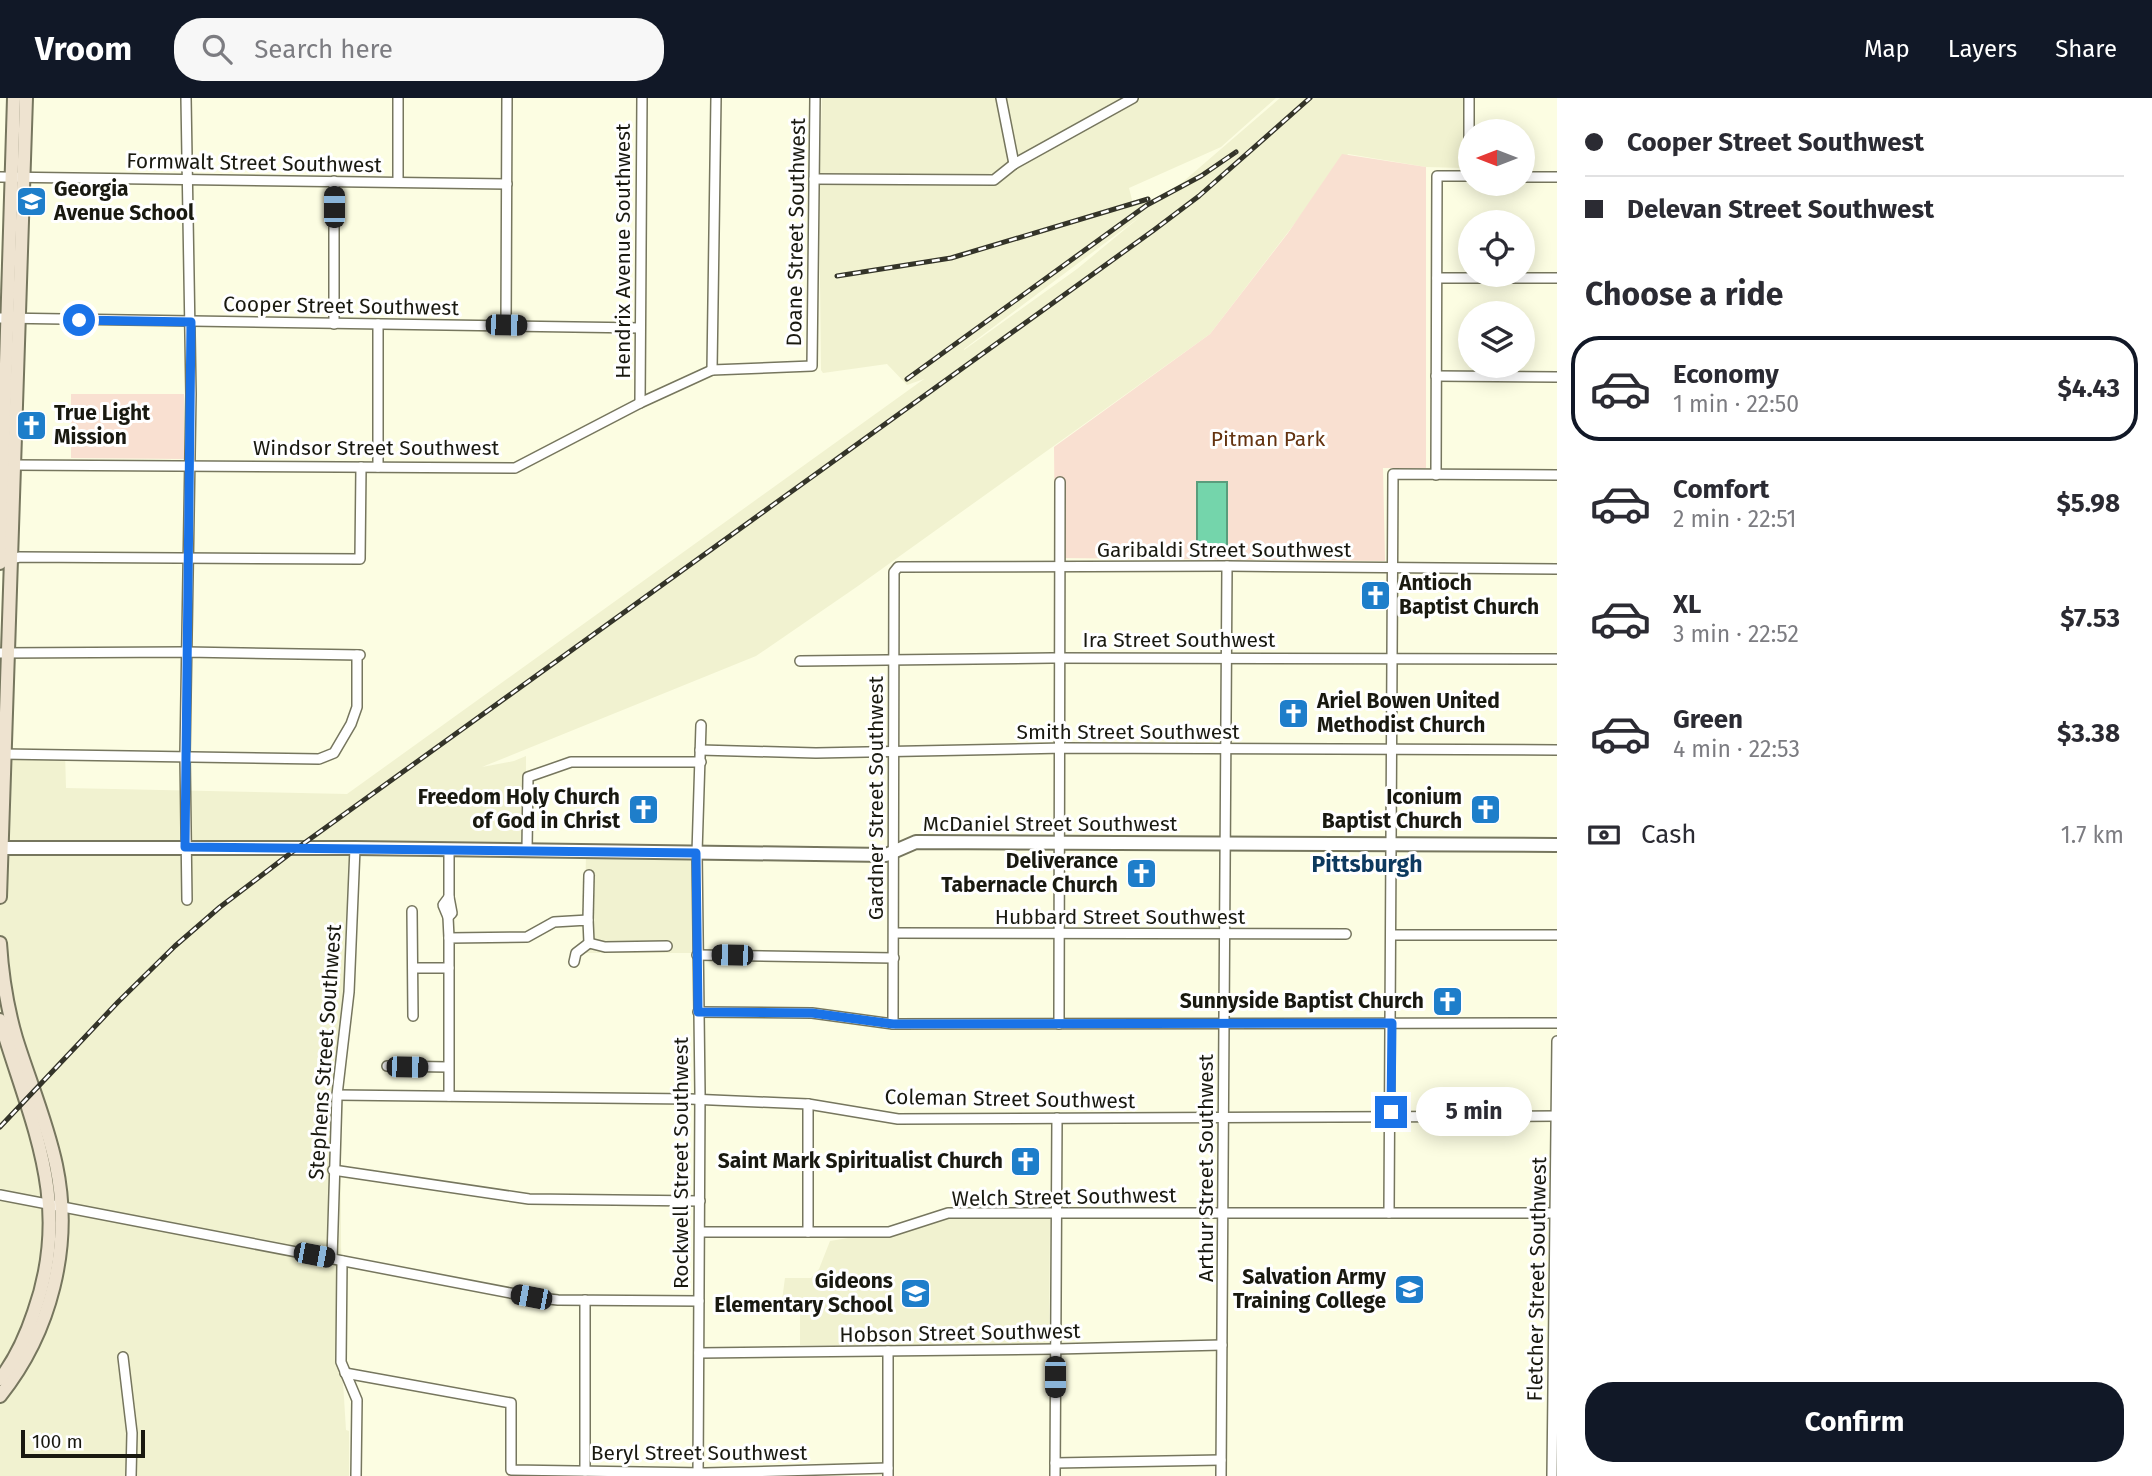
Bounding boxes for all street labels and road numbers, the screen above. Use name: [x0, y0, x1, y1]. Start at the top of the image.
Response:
street label: Doane Street Southwest: [781, 117, 811, 346]
street label: Hendrix Avenue Southwest: [610, 123, 636, 379]
street label: Formwalt Street Southwest: [126, 148, 382, 178]
street label: Cooper Street Southwest: [223, 291, 459, 321]
street label: Windsor Street Southwest: [253, 435, 499, 461]
street label: Garibaldi Street Southwest: [1097, 537, 1352, 563]
street label: Ira Street Southwest: [1083, 627, 1276, 653]
street label: Gardner Street Southwest: [863, 675, 889, 920]
street label: Smith Street Southwest: [1016, 719, 1240, 745]
street label: McDaniel Street Southwest: [923, 811, 1178, 837]
street label: Hubbard Street Southwest: [995, 904, 1246, 930]
street label: Stephens Street Southwest: [303, 923, 347, 1181]
street label: Rockwell Street Southwest: [668, 1037, 694, 1289]
street label: Arthur Street Southwest: [1193, 1054, 1219, 1282]
street label: Coleman Street Southwest: [884, 1084, 1136, 1114]
street label: Fletcher Street Southwest: [1522, 1156, 1552, 1401]
street label: Welch Street Southwest: [951, 1182, 1177, 1212]
street label: Hobson Street Southwest: [839, 1318, 1081, 1348]
street label: Beryl Street Southwest: [591, 1440, 808, 1466]

